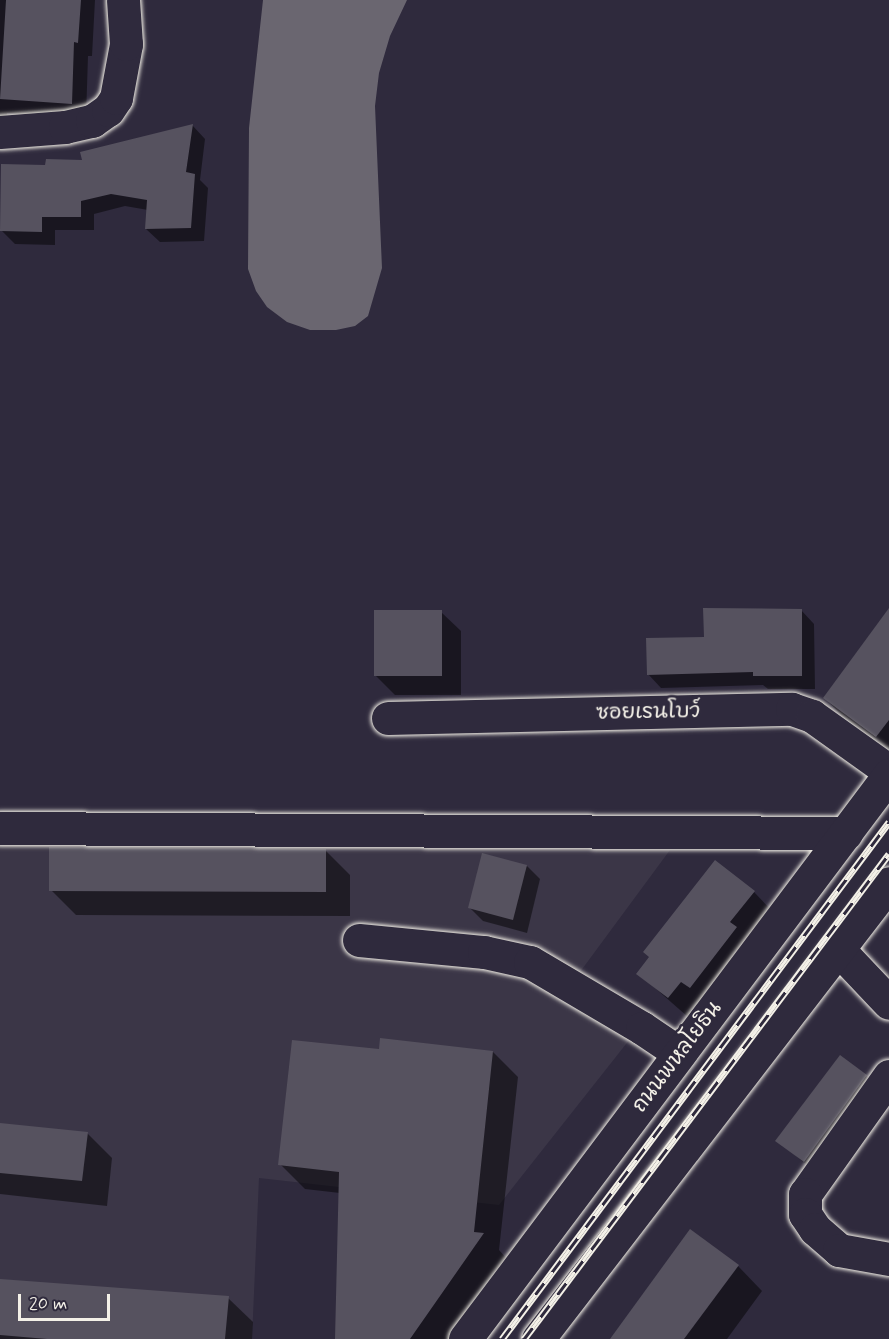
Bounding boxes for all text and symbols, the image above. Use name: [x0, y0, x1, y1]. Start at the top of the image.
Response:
street label: ซอยเรนโบว์: [596, 698, 700, 726]
street label: ถนนพหลโยธิน: [627, 997, 727, 1117]
scale bar: [21, 1282, 112, 1320]
text: 20 m: [29, 1292, 67, 1316]

